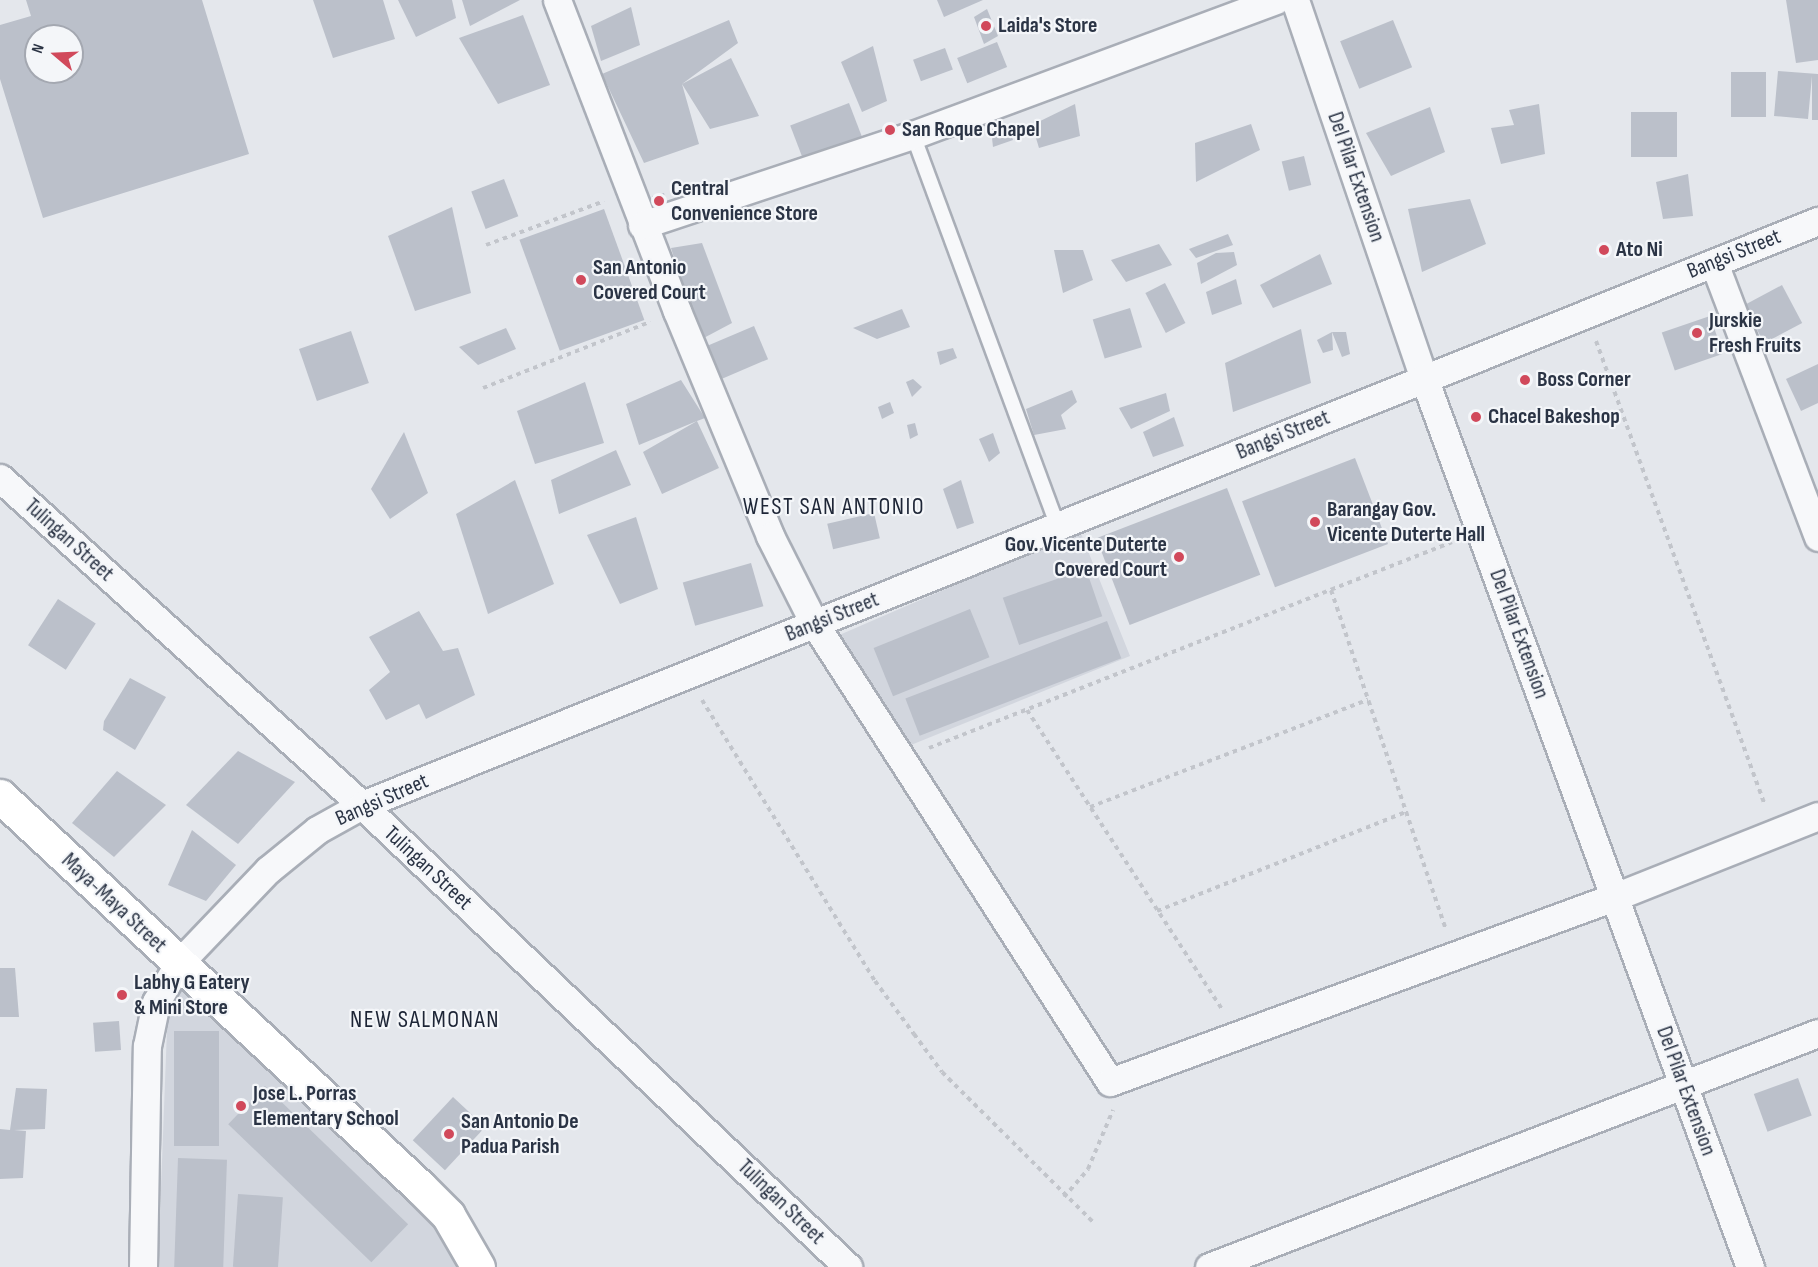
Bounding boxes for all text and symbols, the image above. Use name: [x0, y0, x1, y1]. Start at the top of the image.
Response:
place label: Laida's Store: [998, 13, 1097, 39]
marker: Laida's Store: [979, 19, 993, 33]
north arrow: [24, 24, 84, 84]
text: N: [28, 42, 49, 56]
street label: Del Pilar Extension: [1321, 109, 1391, 245]
place label: San Roque Chapel: [902, 117, 1040, 143]
marker: San Roque Chapel: [883, 123, 897, 137]
place label: Central Convenience Store: [671, 175, 818, 226]
marker: Central Convenience Store: [652, 194, 666, 208]
street label: Bangsi Street: [1683, 223, 1785, 285]
place label: Ato Ni: [1616, 237, 1663, 263]
marker: Ato Ni: [1597, 243, 1611, 257]
place label: San Antonio Covered Court: [593, 254, 706, 306]
marker: San Antonio Covered Court: [574, 273, 588, 287]
place label: Jurskie Fresh Fruits: [1709, 307, 1801, 358]
marker: Jurskie Fresh Fruits: [1690, 326, 1704, 340]
place label: Boss Corner: [1537, 367, 1631, 393]
marker: Boss Corner: [1518, 373, 1532, 387]
street label: Bangsi Street: [1232, 404, 1334, 466]
place label: Chacel Bakeshop: [1488, 404, 1620, 430]
marker: Chacel Bakeshop: [1469, 410, 1483, 424]
street label: Tulingan Street: [19, 493, 119, 587]
district label: WEST SAN ANTONIO: [743, 493, 925, 521]
place label: Barangay Gov. Vicente Duterte Hall: [1327, 496, 1485, 548]
marker: Barangay Gov. Vicente Duterte Hall: [1308, 515, 1322, 529]
place label: Gov. Vicente Duterte Covered Court: [1005, 531, 1167, 582]
marker: Gov. Vicente Duterte Covered Court: [1172, 550, 1186, 564]
street label: Del Pilar Extension: [1483, 566, 1555, 702]
street label: Bangsi Street: [781, 586, 883, 648]
street label: Bangsi Street: [332, 768, 432, 832]
street label: Tulingan Street: [378, 821, 478, 915]
street label: Maya-Maya Street: [56, 848, 172, 958]
place label: Labhy G Eatery & Mini Store: [134, 969, 250, 1020]
marker: Labhy G Eatery & Mini Store: [115, 988, 129, 1002]
district label: NEW SALMONAN: [350, 1006, 500, 1034]
street label: Del Pilar Extension: [1650, 1023, 1722, 1159]
place label: Jose L. Porras Elementary School: [253, 1080, 399, 1132]
marker: Jose L. Porras Elementary School: [234, 1099, 248, 1113]
place label: San Antonio De Padua Parish: [461, 1108, 579, 1160]
marker: San Antonio De Padua Parish: [442, 1127, 456, 1141]
street label: Tulingan Street: [732, 1154, 830, 1250]

